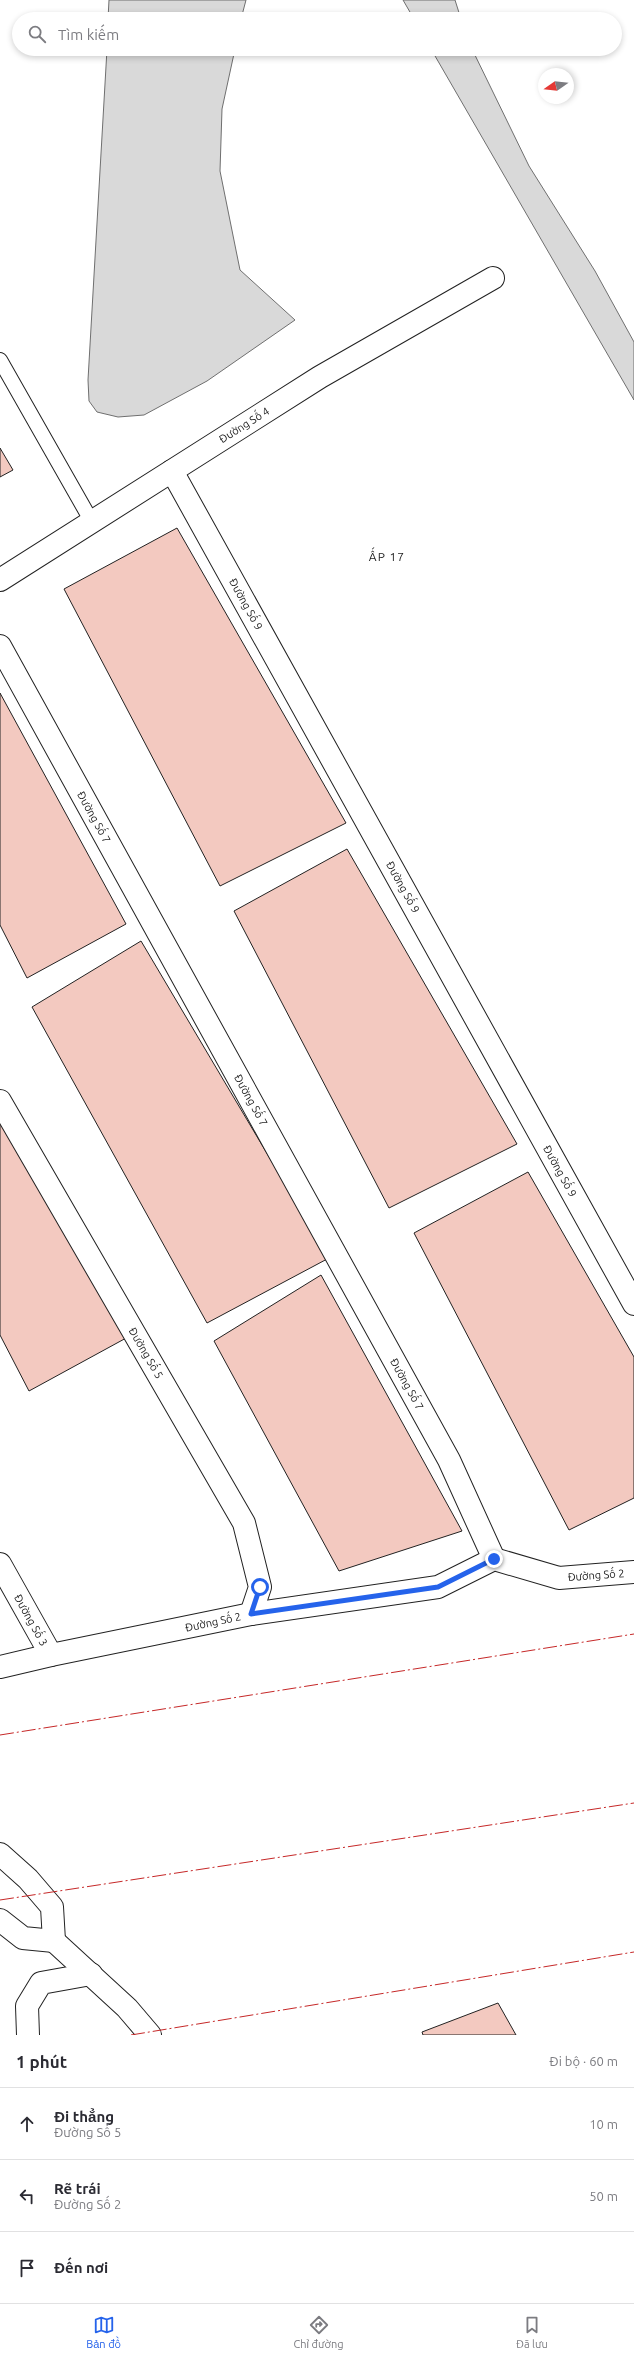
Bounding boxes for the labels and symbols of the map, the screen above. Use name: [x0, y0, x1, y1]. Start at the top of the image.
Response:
north arrow: [538, 68, 574, 104]
street label: Đường Số 4: [216, 403, 271, 445]
district label: ẤP 17: [369, 547, 405, 563]
street label: Đường Số 9: [227, 575, 267, 632]
street label: Đường Số 7: [75, 788, 115, 845]
street label: Đường Số 9: [384, 858, 424, 915]
street label: Đường Số 7: [232, 1071, 272, 1128]
street label: Đường Số 9: [541, 1142, 581, 1199]
street label: Đường Số 5: [127, 1324, 167, 1381]
street label: Đường Số 7: [388, 1355, 428, 1412]
route end: [485, 1550, 503, 1568]
street label: Đường Số 2: [567, 1565, 625, 1583]
route start: [251, 1578, 269, 1596]
street label: Đường Số 3: [12, 1591, 52, 1648]
street label: Đường Số 2: [184, 1609, 242, 1634]

